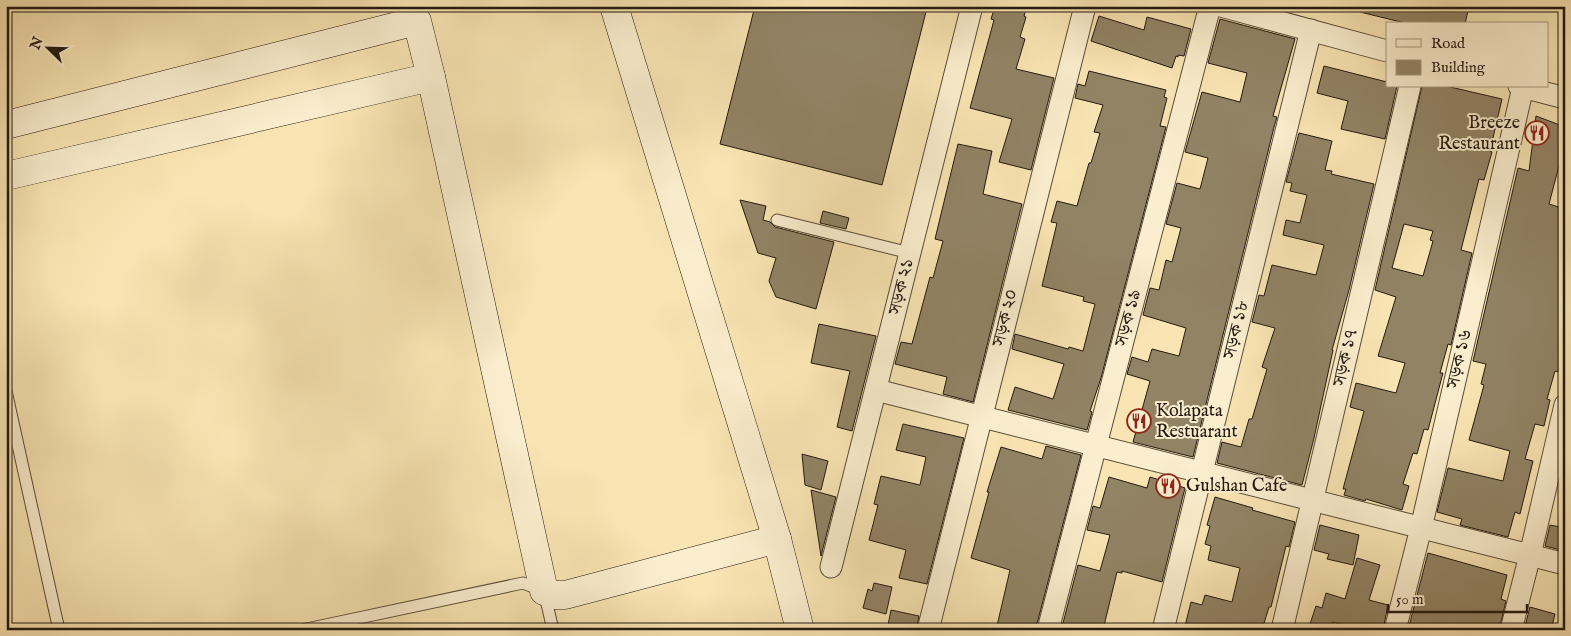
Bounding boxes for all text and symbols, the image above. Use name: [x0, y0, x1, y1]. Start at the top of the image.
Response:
north arrow: [22, 22, 72, 72]
legend: [1386, 22, 1548, 88]
text: N: [26, 34, 48, 53]
text: Road: [1431, 34, 1466, 53]
text: Building: [1431, 58, 1486, 77]
place label: Breeze Restaurant: [1438, 112, 1520, 156]
restaurant icon: Breeze Restaurant: [1524, 120, 1550, 146]
street label: সড়ক ২১: [884, 257, 920, 318]
street label: সড়ক ২০: [988, 287, 1024, 350]
street label: সড়ক ১৯: [1110, 287, 1148, 350]
street label: সড়ক ১৮: [1218, 299, 1255, 362]
street label: সড়ক ১৭: [1328, 327, 1364, 390]
street label: সড়ক ১৬: [1442, 327, 1478, 392]
place label: Kolapata Restuarant: [1156, 400, 1238, 444]
restaurant icon: Kolapata Restuarant: [1126, 408, 1152, 434]
restaurant icon: Gulshan Cafe: [1155, 473, 1181, 499]
place label: Gulshan Cafe: [1186, 475, 1287, 498]
scale bar: [1388, 581, 1527, 613]
text: 50 m: [1396, 590, 1424, 609]

